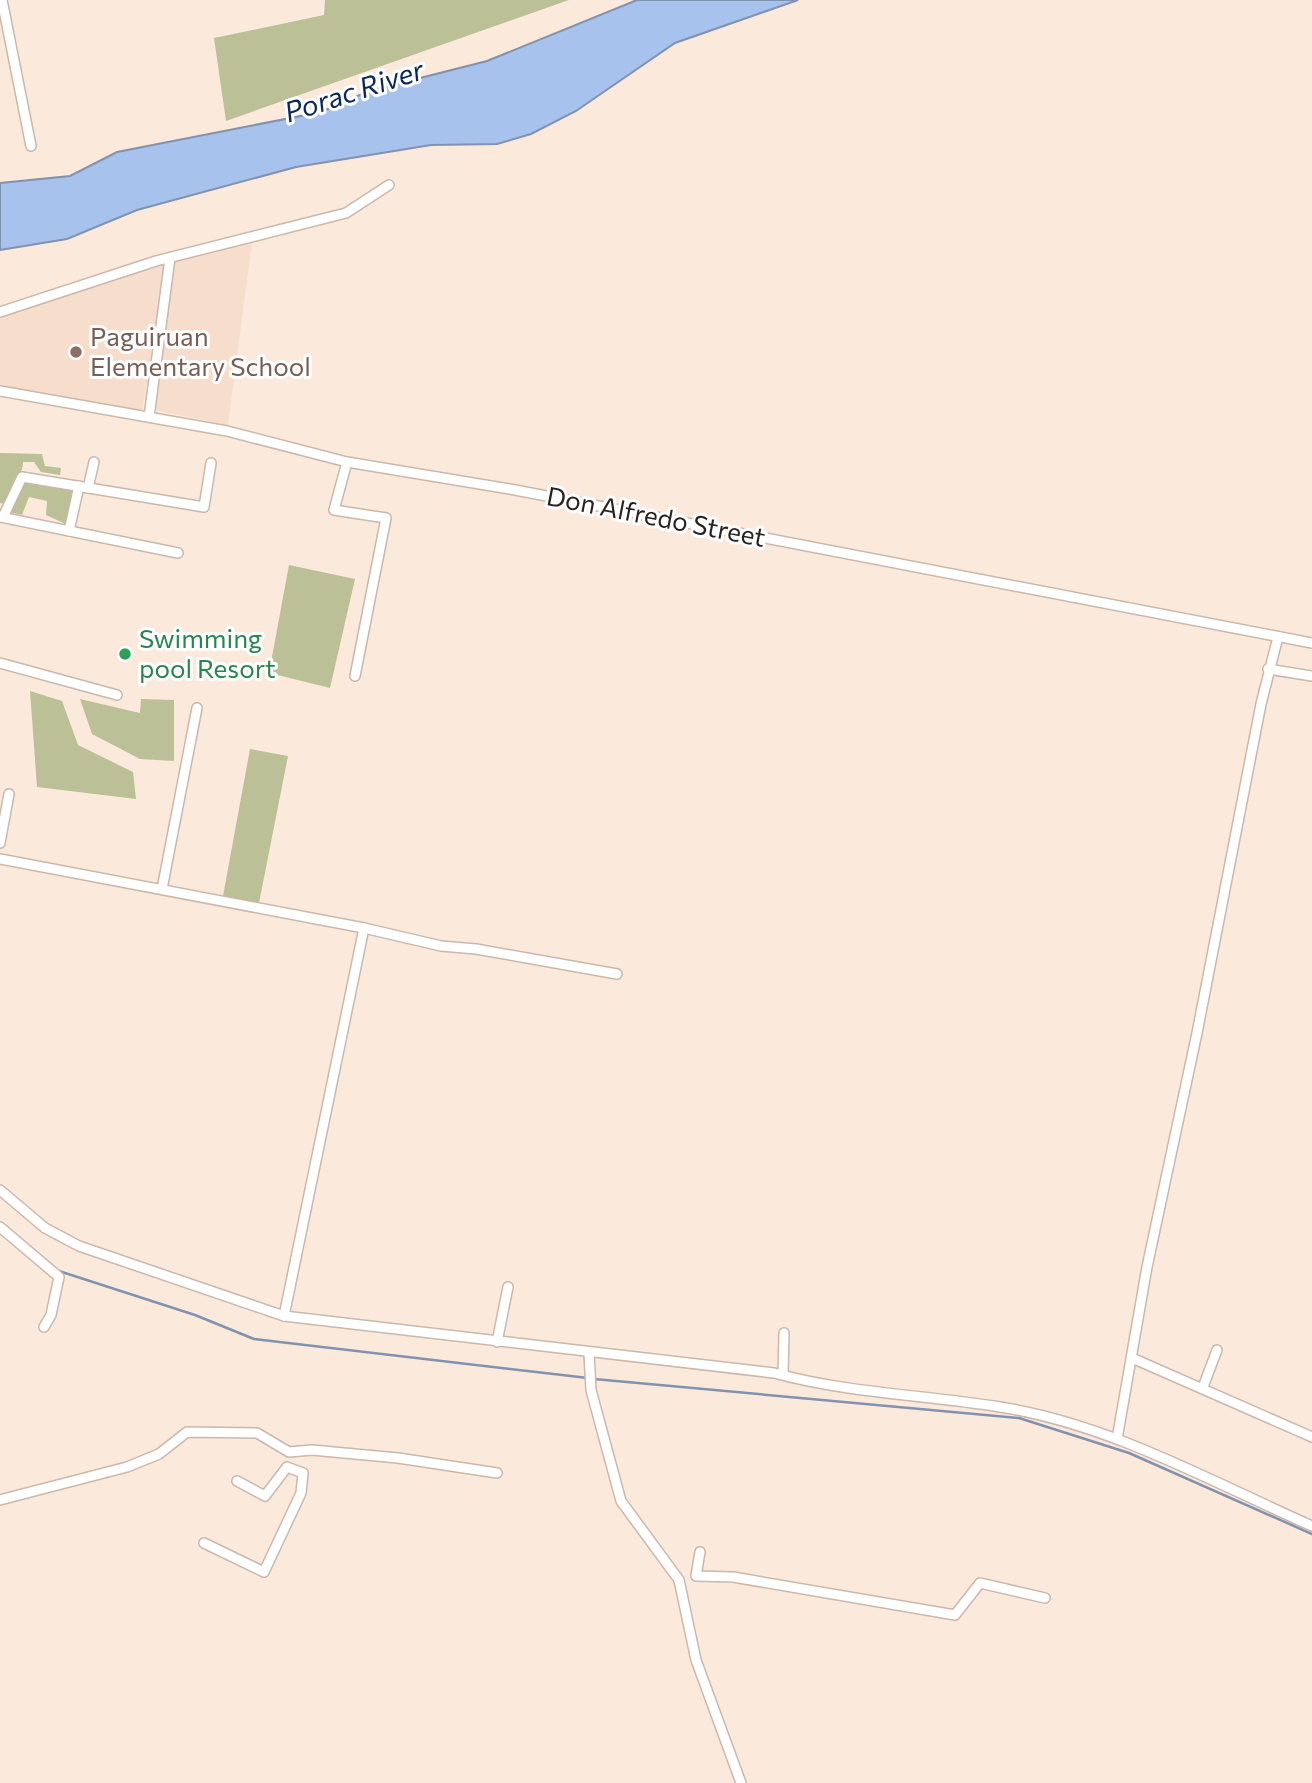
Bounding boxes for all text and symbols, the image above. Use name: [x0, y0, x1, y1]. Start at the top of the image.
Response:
water label: Porac River: [280, 51, 428, 129]
place label: Paguiruan Elementary School: [90, 320, 311, 381]
marker: Paguiruan Elementary School: [68, 344, 84, 360]
street label: Don Alfredo Street: [544, 479, 768, 552]
place label: Swimming pool Resort: [139, 622, 276, 683]
marker: Swimming pool Resort: [117, 646, 133, 662]

